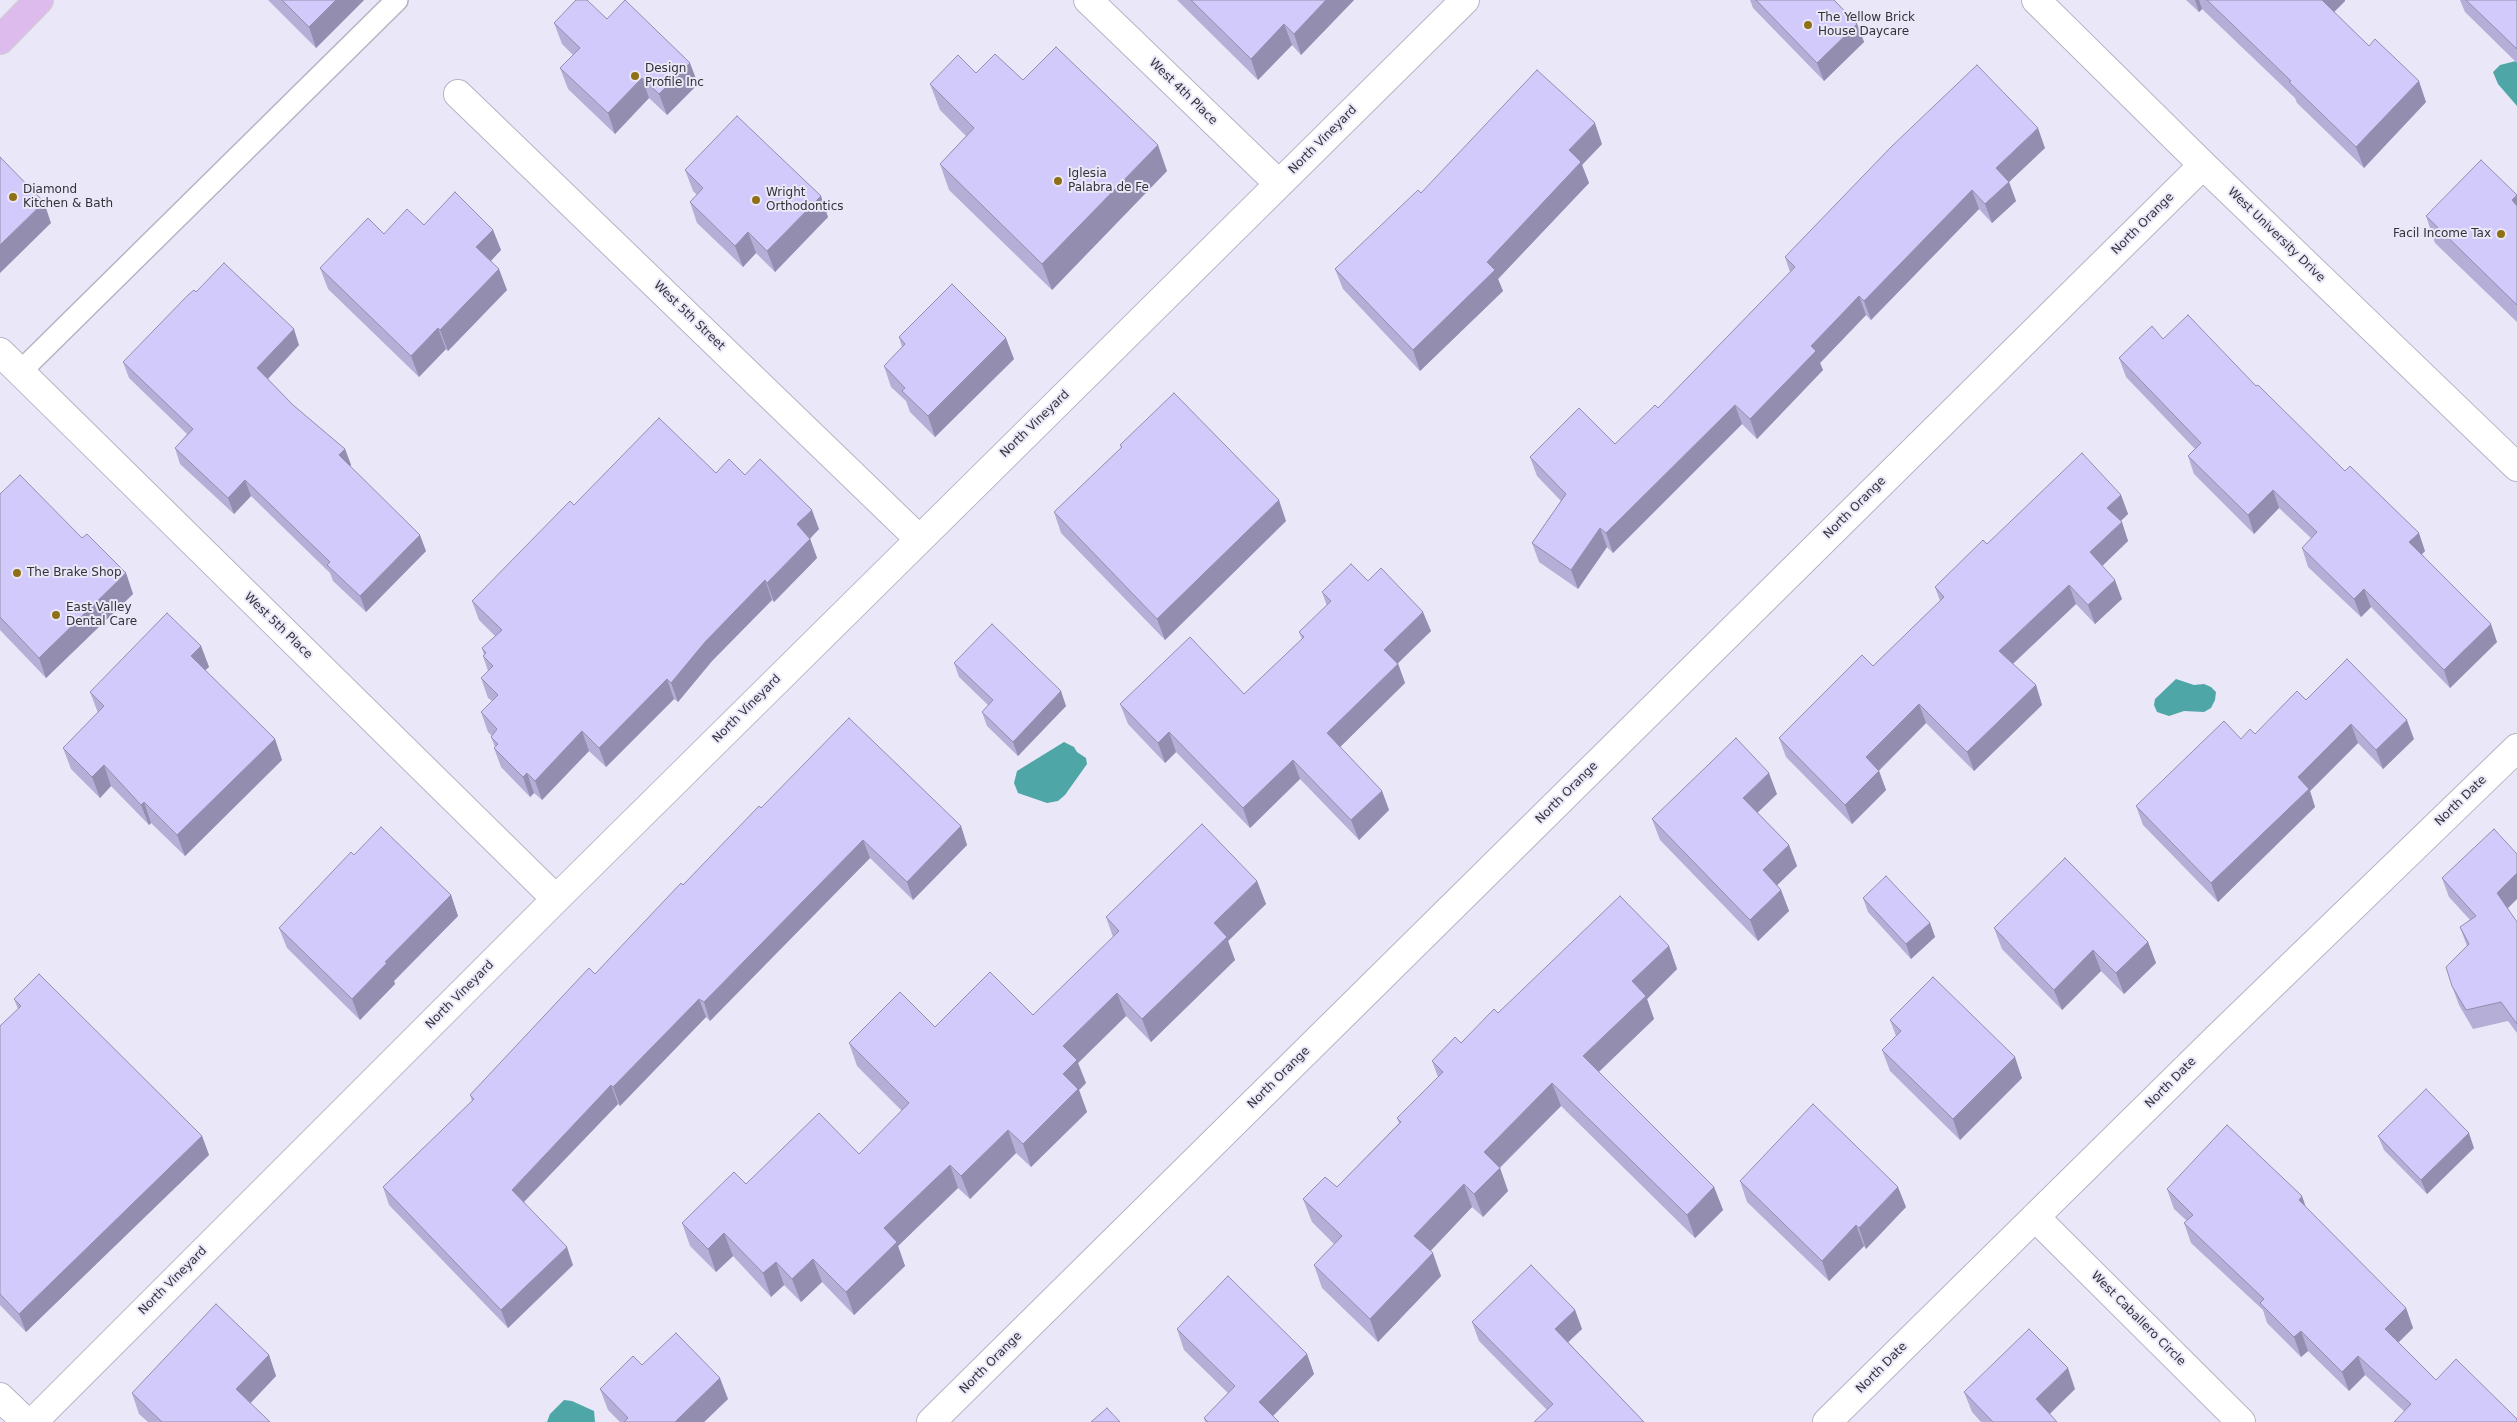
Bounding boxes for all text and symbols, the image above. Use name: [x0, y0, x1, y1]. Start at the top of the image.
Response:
place label: The Yellow Brick House Daycare: [1818, 11, 1915, 39]
marker: The Yellow Brick House Daycare: [1802, 19, 1814, 31]
street label: West 4th Place: [1146, 56, 1220, 128]
place label: Design Profile Inc: [645, 62, 704, 90]
marker: Design Profile Inc: [629, 70, 641, 82]
street label: North Vineyard: [1286, 103, 1360, 177]
place label: Iglesia Palabra de Fe: [1068, 167, 1149, 195]
marker: Iglesia Palabra de Fe: [1052, 175, 1064, 187]
place label: Diamond Kitchen & Bath: [23, 183, 113, 211]
street label: West University Drive: [2224, 185, 2328, 285]
place label: Wright Orthodontics: [766, 186, 843, 214]
street label: North Orange: [2109, 190, 2177, 258]
marker: Diamond Kitchen & Bath: [7, 191, 19, 203]
marker: Wright Orthodontics: [750, 194, 762, 206]
place label: Facil Income Tax: [2393, 227, 2491, 241]
marker: Facil Income Tax: [2495, 228, 2507, 240]
street label: West 5th Street: [650, 278, 728, 354]
street label: North Vineyard: [997, 387, 1073, 461]
street label: North Orange: [1821, 474, 1889, 542]
place label: The Brake Shop: [27, 566, 122, 580]
marker: The Brake Shop: [11, 567, 23, 579]
street label: West 5th Place: [241, 590, 315, 662]
place label: East Valley Dental Care: [66, 601, 137, 629]
marker: East Valley Dental Care: [50, 609, 62, 621]
street label: North Vineyard: [710, 672, 784, 746]
street label: North Orange: [1533, 759, 1601, 827]
street label: North Date: [2432, 773, 2490, 829]
street label: North Vineyard: [423, 958, 497, 1032]
street label: North Orange: [1245, 1044, 1313, 1112]
street label: North Date: [2143, 1055, 2199, 1111]
street label: North Vineyard: [136, 1244, 210, 1318]
street label: West Caballero Circle: [2088, 1269, 2188, 1369]
street label: North Orange: [957, 1329, 1025, 1397]
street label: North Date: [1854, 1340, 1910, 1396]

